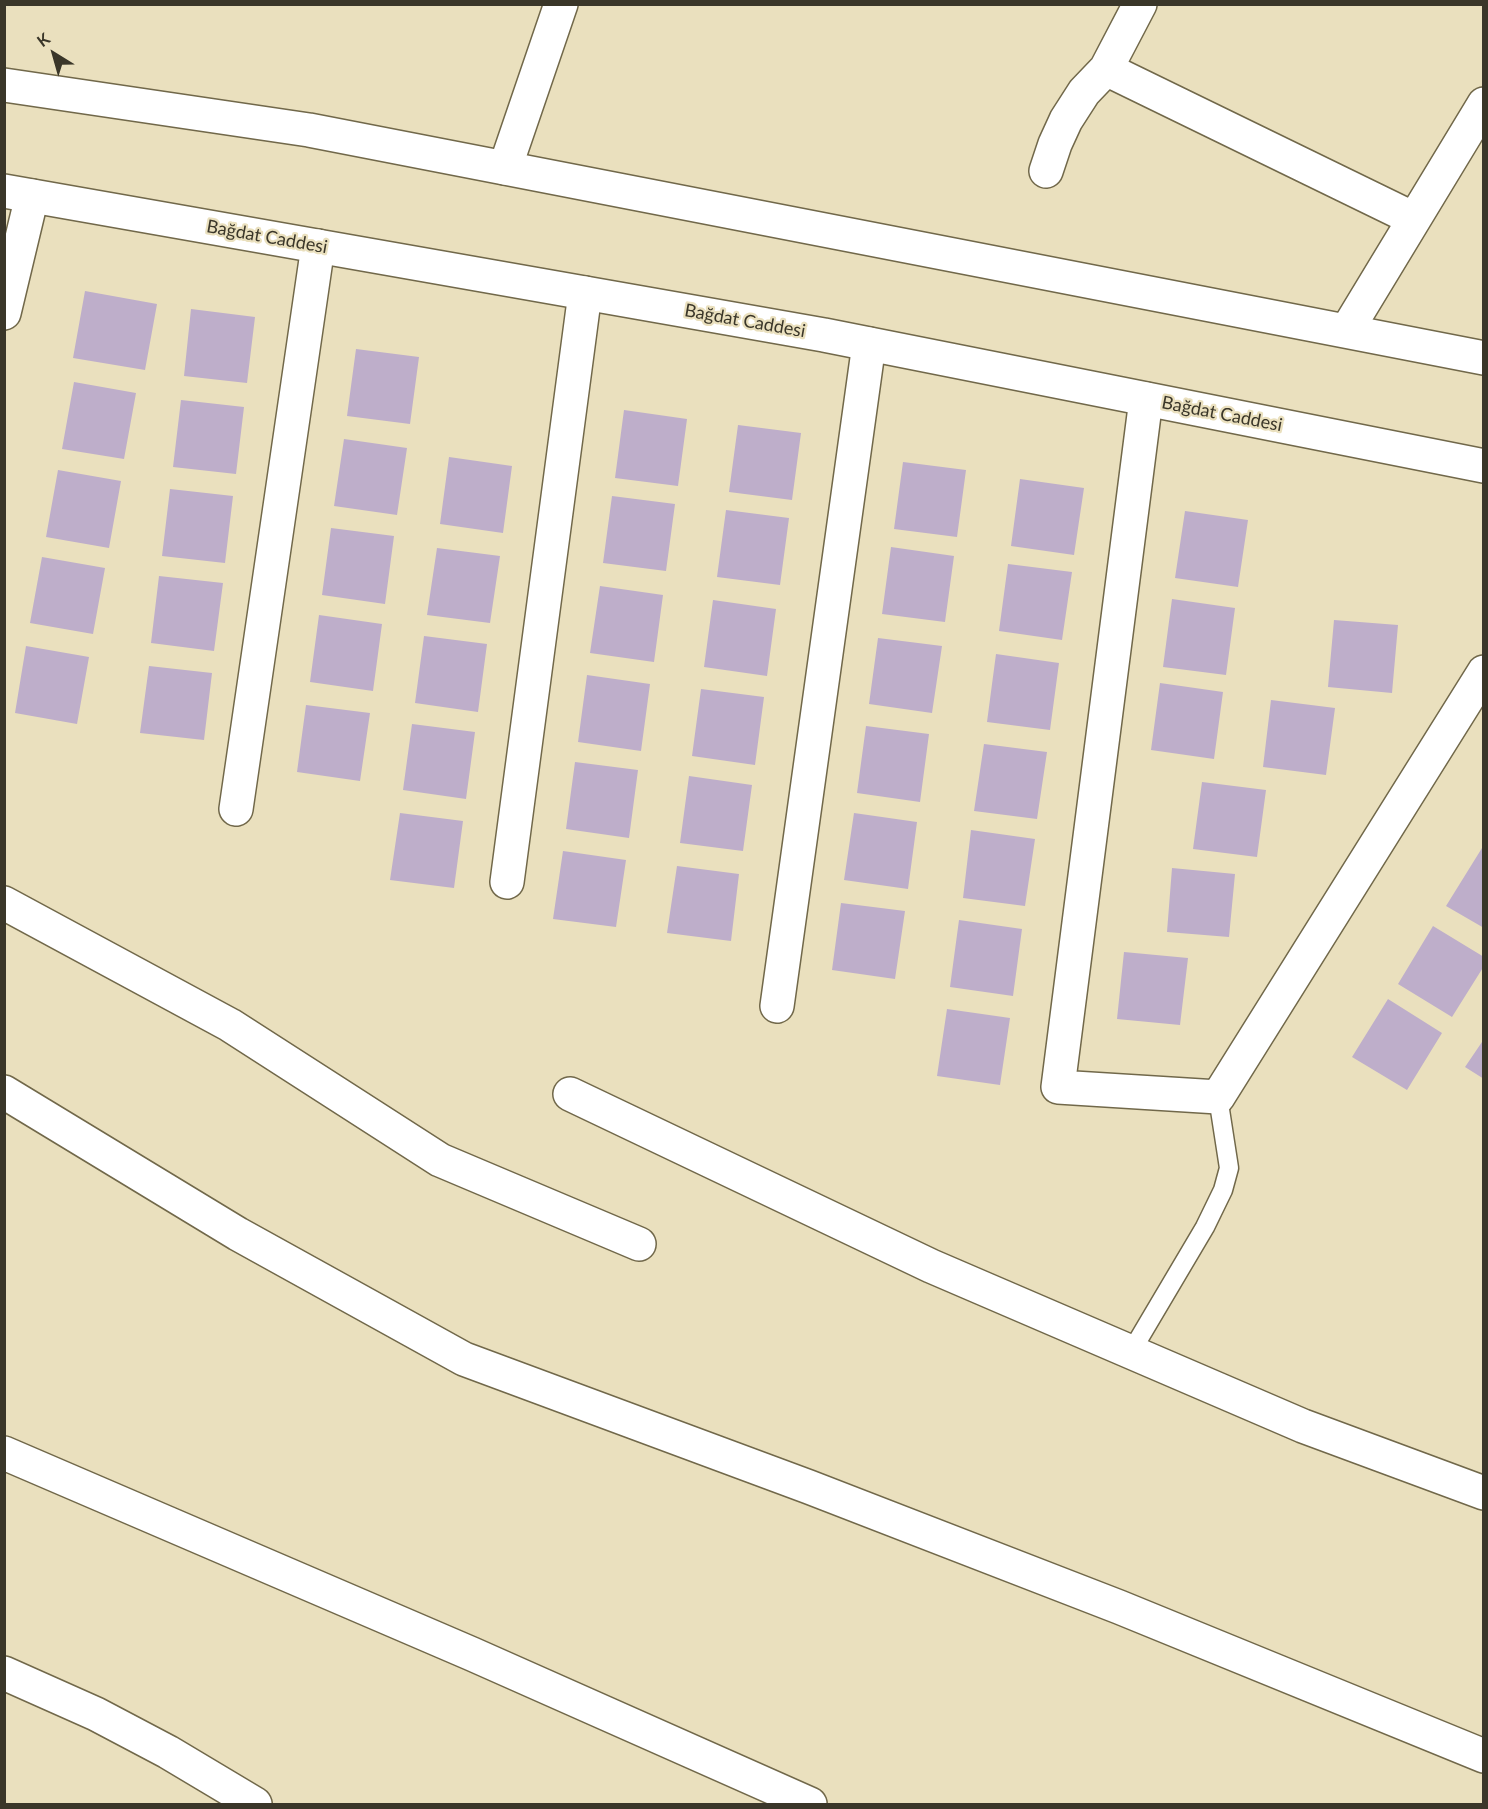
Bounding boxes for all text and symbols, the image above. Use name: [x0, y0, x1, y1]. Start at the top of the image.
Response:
north arrow: [24, 24, 84, 84]
text: K: [33, 28, 53, 50]
street label: Bağdat Caddesi: [205, 216, 329, 258]
street label: Bağdat Caddesi: [683, 300, 807, 342]
street label: Bağdat Caddesi: [1160, 392, 1284, 436]

